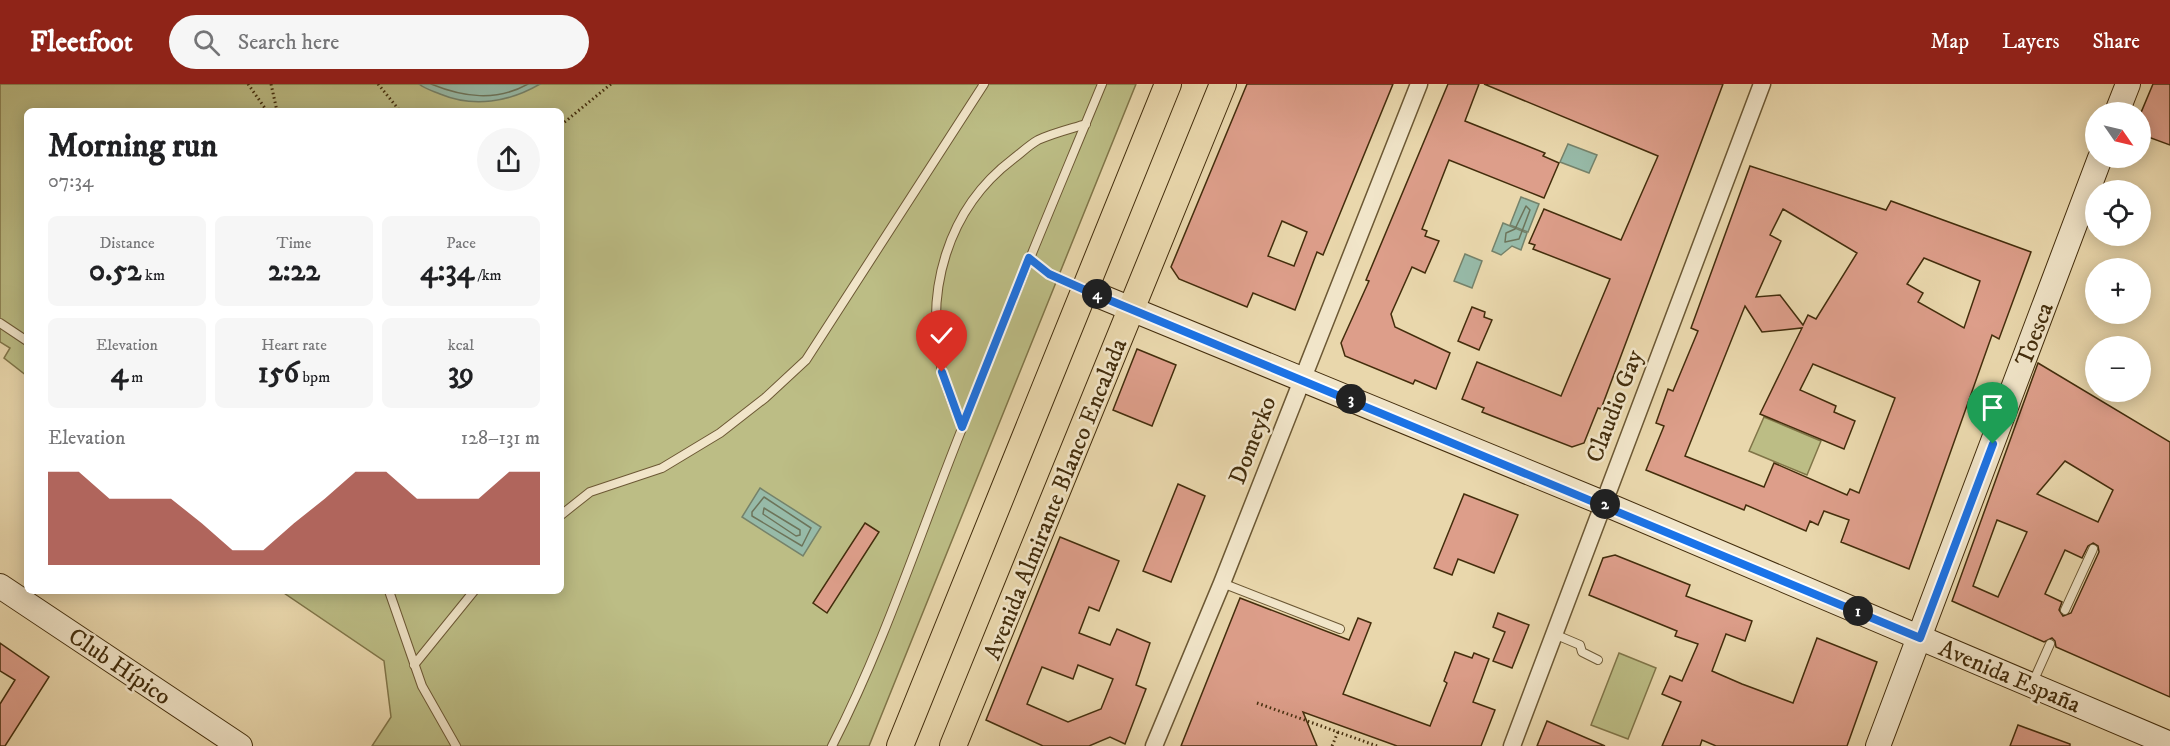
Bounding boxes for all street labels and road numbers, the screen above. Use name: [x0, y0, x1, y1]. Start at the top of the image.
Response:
street label: Toesca: [2009, 298, 2061, 370]
street label: Avenida Almirante Blanco Encalada: [978, 334, 1135, 664]
street label: Claudio Gay: [1580, 345, 1650, 467]
street label: Domeyko: [1222, 392, 1283, 489]
street label: Club Hípico: [62, 621, 177, 712]
street label: Avenida España: [1934, 634, 2086, 721]

